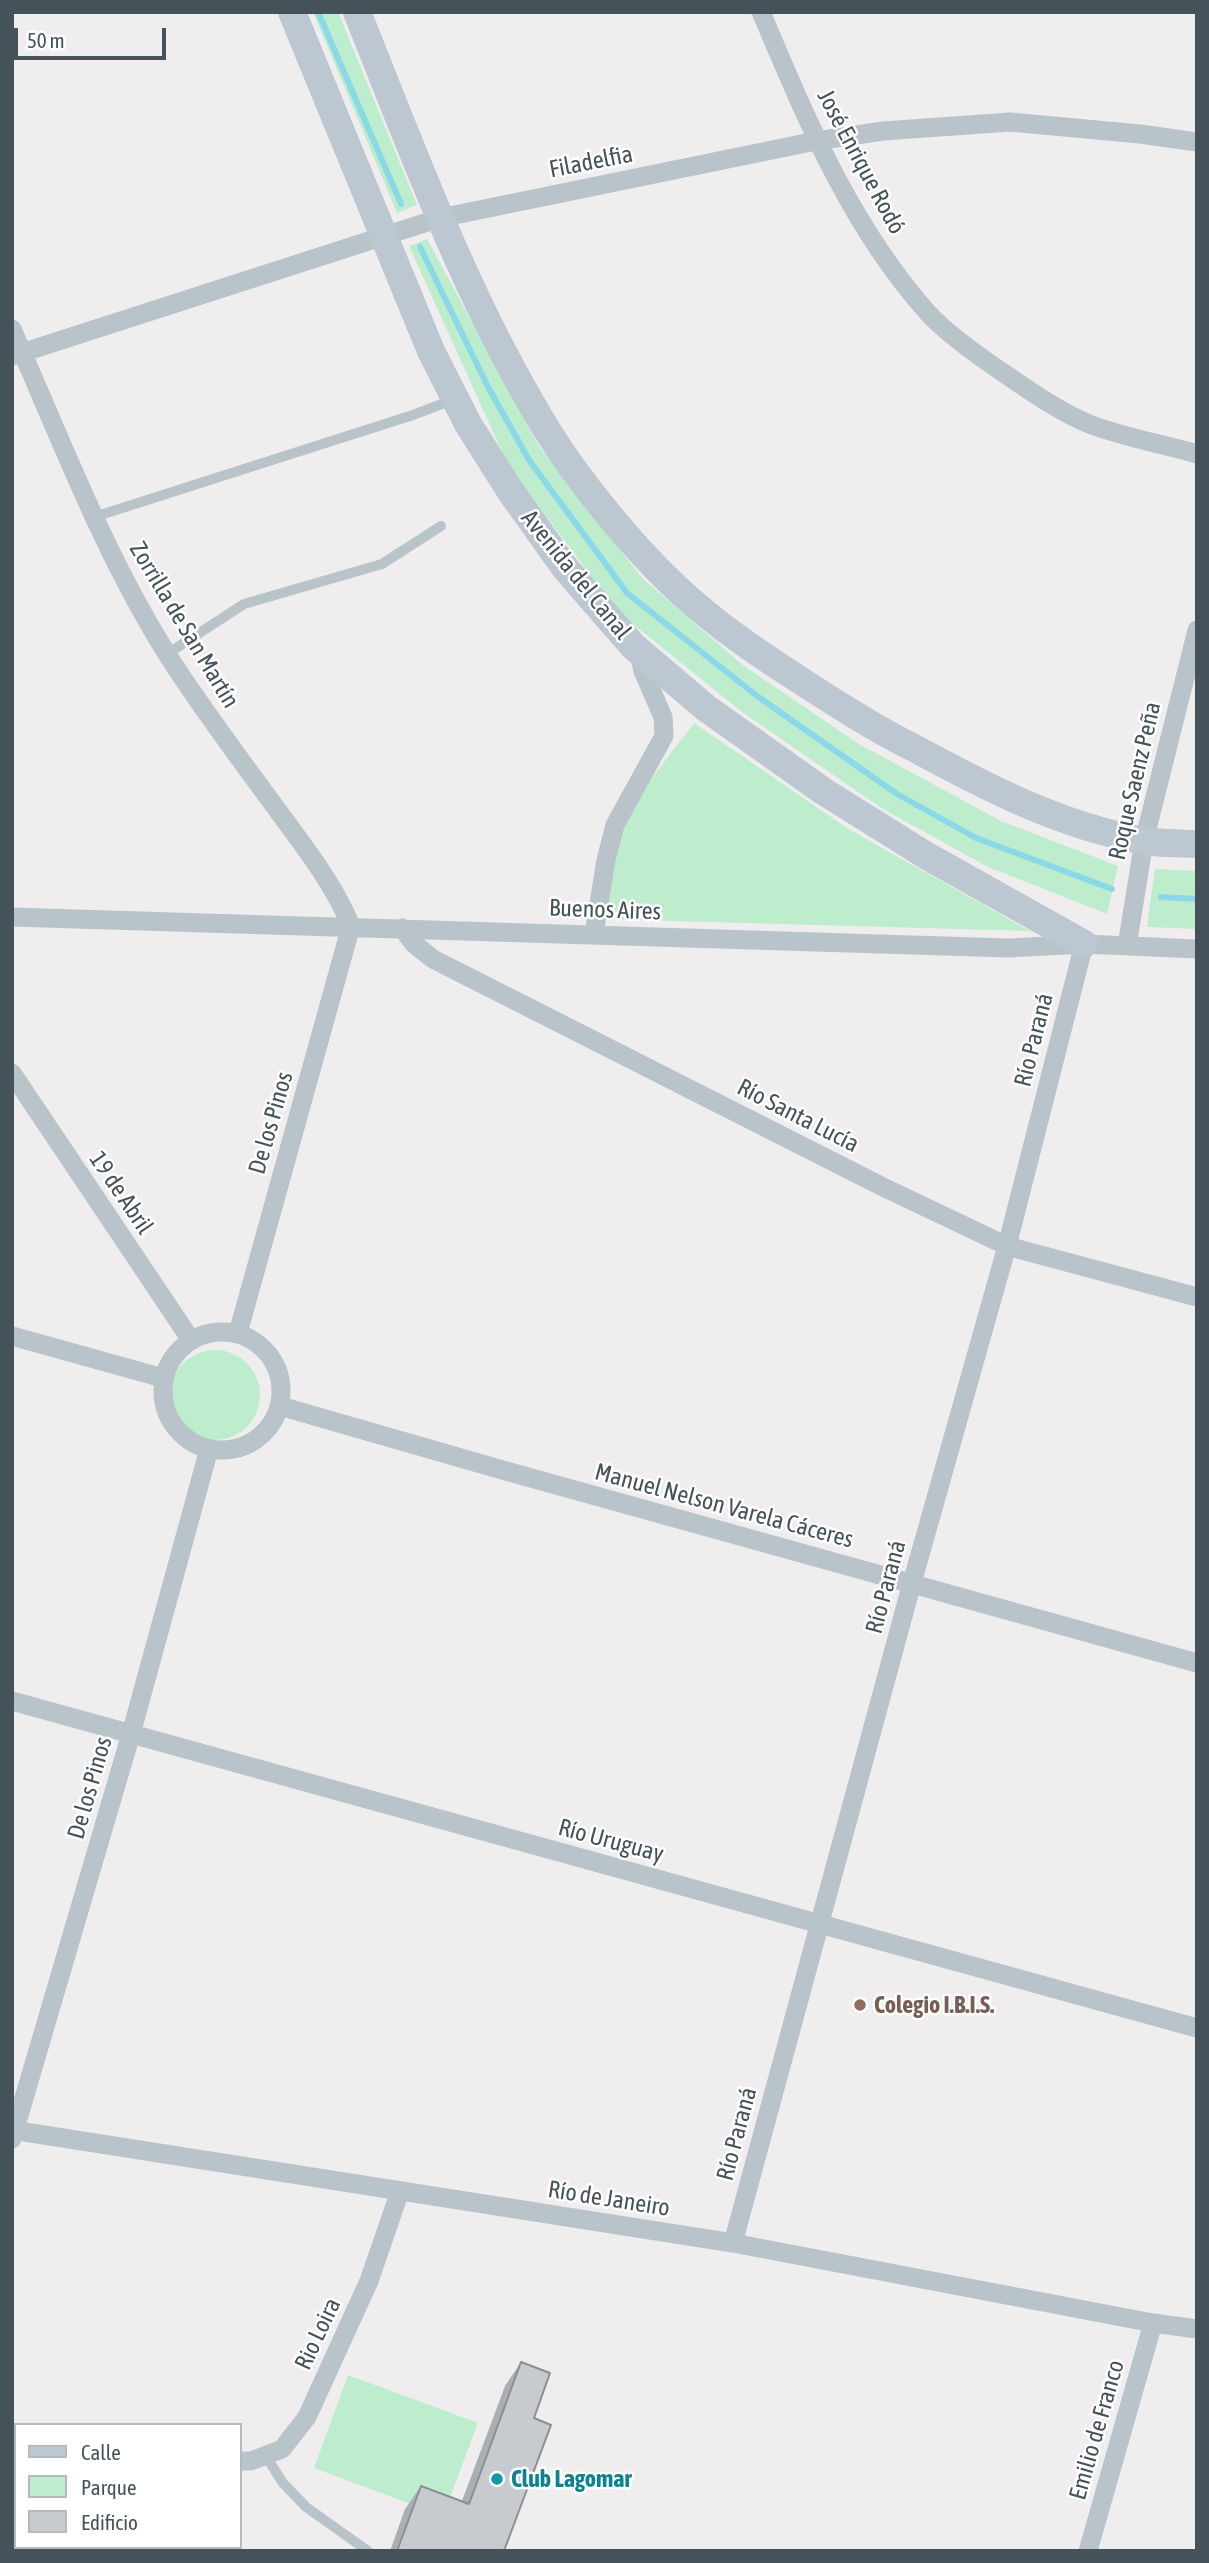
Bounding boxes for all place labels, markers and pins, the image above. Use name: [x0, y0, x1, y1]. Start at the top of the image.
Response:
place label: Colegio I.B.I.S.: [874, 1991, 994, 2019]
marker: Colegio I.B.I.S.: [852, 1997, 868, 2013]
place label: Club Lagomar: [511, 2465, 632, 2493]
marker: Club Lagomar: [489, 2471, 505, 2487]

